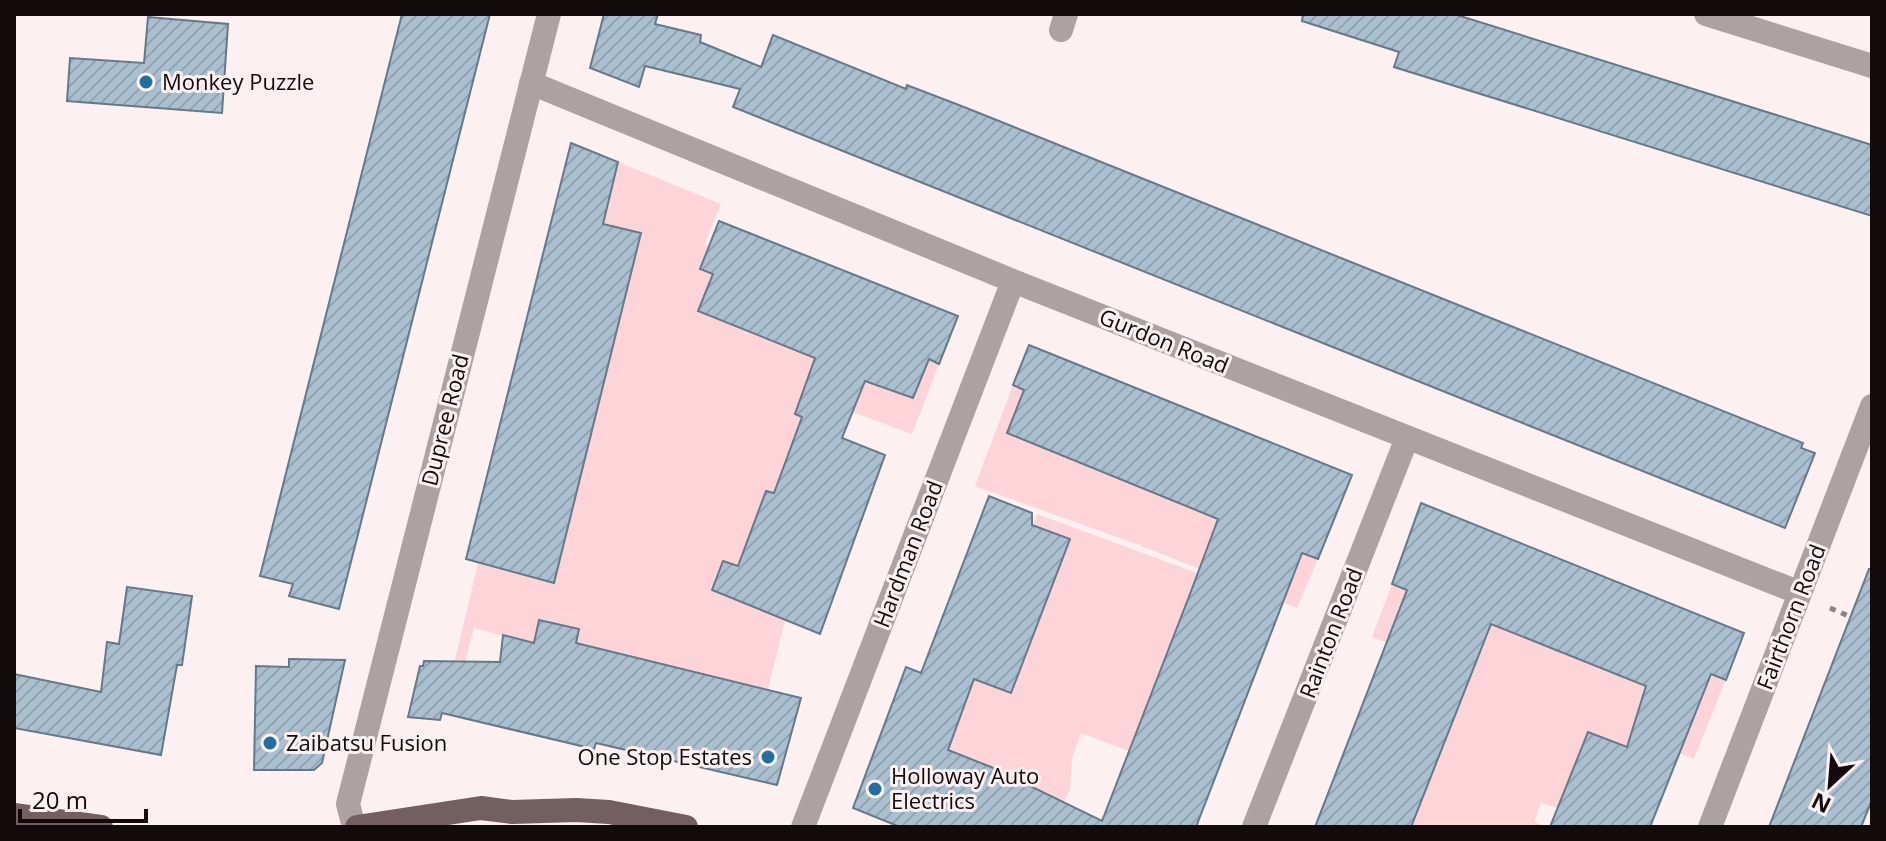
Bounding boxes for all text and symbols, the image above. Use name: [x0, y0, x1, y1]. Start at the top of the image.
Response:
place label: Monkey Puzzle: [162, 66, 314, 96]
marker: Monkey Puzzle: [137, 73, 155, 91]
street label: Gurdon Road: [1095, 301, 1233, 380]
street label: Dupree Road: [413, 351, 475, 489]
street label: Hardman Road: [865, 476, 949, 631]
street label: Fairthorn Road: [1749, 540, 1832, 694]
street label: Rainton Road: [1291, 563, 1369, 702]
place label: Zaibatsu Fusion: [286, 727, 447, 757]
marker: Zaibatsu Fusion: [261, 734, 279, 752]
place label: One Stop Estates: [578, 741, 752, 771]
north arrow: [1790, 745, 1870, 825]
marker: One Stop Estates: [759, 748, 777, 766]
place label: Holloway Auto Electrics: [891, 760, 1039, 815]
scale bar: [20, 773, 146, 823]
marker: Holloway Auto Electrics: [866, 780, 884, 798]
text: 20 m: [32, 783, 88, 816]
text: N: [1806, 786, 1835, 821]

